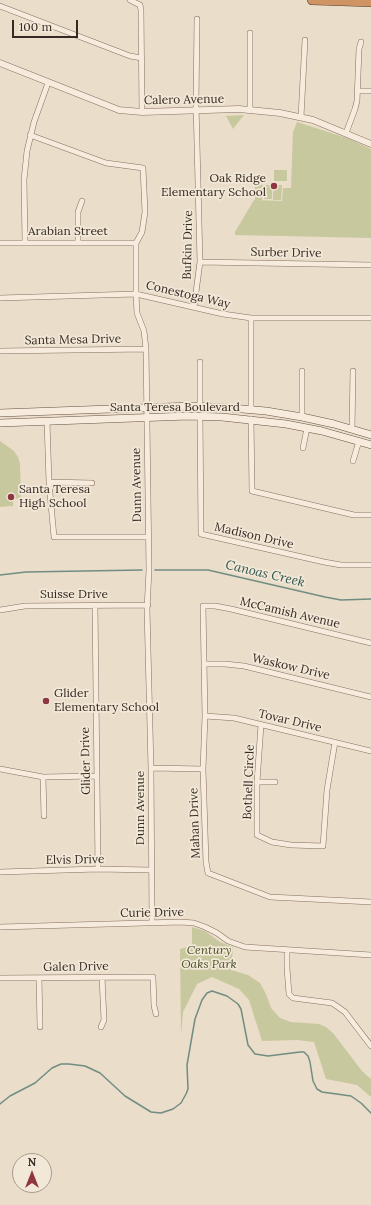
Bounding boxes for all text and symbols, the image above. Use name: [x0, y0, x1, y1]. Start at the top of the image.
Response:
scale bar: [14, 12, 80, 38]
text: 100 m: [19, 19, 52, 34]
street label: Calero Avenue: [144, 92, 224, 108]
place label: Oak Ridge Elementary School: [161, 172, 266, 200]
marker: Oak Ridge Elementary School: [269, 181, 279, 191]
street label: Bufkin Drive: [180, 210, 196, 280]
street label: Arabian Street: [28, 225, 108, 239]
street label: Surber Drive: [250, 245, 322, 261]
street label: Conestoga Way: [144, 278, 232, 312]
street label: Santa Mesa Drive: [25, 332, 121, 348]
street label: Santa Teresa Boulevard: [110, 401, 240, 415]
street label: Dunn Avenue: [129, 448, 145, 522]
place label: Santa Teresa High School: [19, 483, 90, 511]
marker: Santa Teresa High School: [6, 492, 16, 502]
street label: Madison Drive: [213, 520, 295, 552]
water label: Canoas Creek: [224, 557, 306, 591]
street label: Suisse Drive: [40, 588, 108, 602]
street label: McCamish Avenue: [238, 594, 342, 632]
street label: Waskow Drive: [251, 651, 331, 683]
place label: Glider Elementary School: [54, 687, 159, 715]
marker: Glider Elementary School: [41, 696, 51, 706]
street label: Tovar Drive: [257, 707, 323, 735]
street label: Glider Drive: [78, 727, 94, 795]
street label: Bothell Circle: [240, 744, 258, 820]
street label: Dunn Avenue: [134, 771, 148, 845]
street label: Mahan Drive: [187, 787, 203, 859]
street label: Elvis Drive: [45, 852, 105, 868]
street label: Curie Drive: [120, 905, 184, 921]
park label: Century Oaks Park: [181, 944, 237, 972]
street label: Galen Drive: [43, 959, 109, 975]
north arrow: [12, 1153, 52, 1193]
text: N: [28, 1155, 36, 1169]

